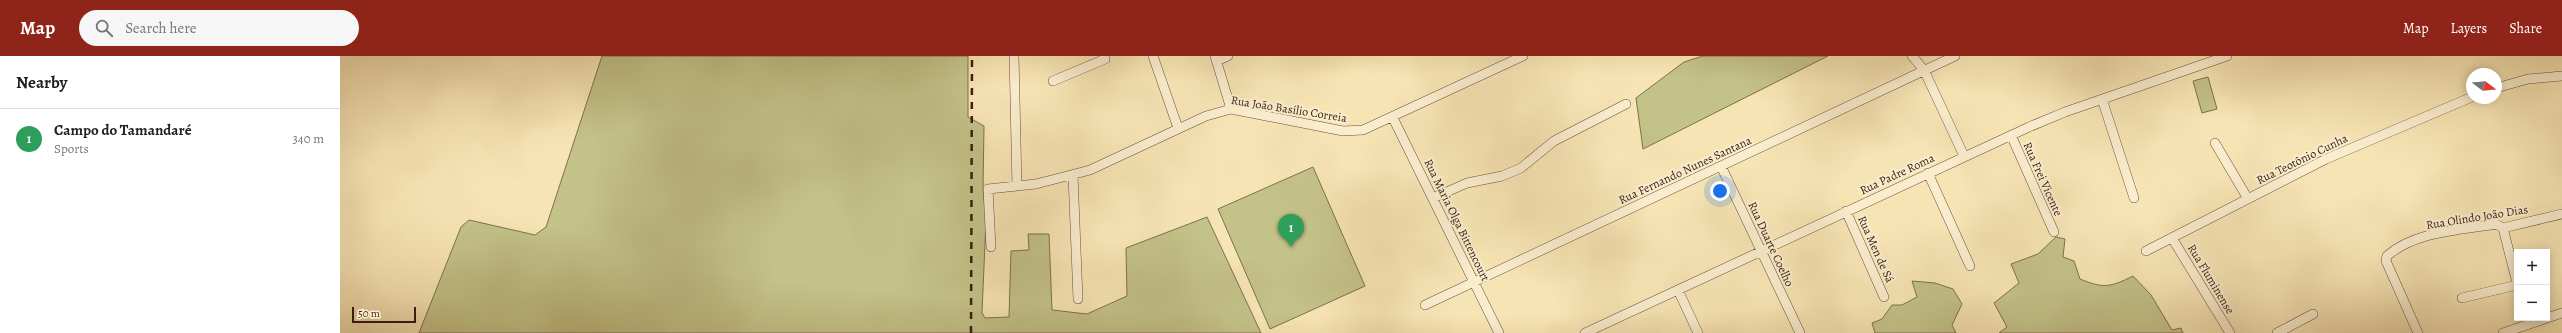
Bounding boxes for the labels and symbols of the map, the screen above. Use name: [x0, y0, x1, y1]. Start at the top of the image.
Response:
north arrow: [2466, 68, 2502, 104]
street label: Rua João Basílio Correia: [1230, 92, 1348, 126]
street label: Rua Teotônio Cunha: [2254, 130, 2351, 188]
street label: Rua Fernando Nunes Santana: [1616, 132, 1754, 208]
street label: Rua Frei Vicente: [2020, 139, 2066, 219]
street label: Rua Padre Roma: [1857, 150, 1937, 198]
street label: Rua Maria Olga Bittencourt: [1420, 156, 1494, 284]
your location: [1710, 181, 1730, 201]
street label: Rua Duarte Coelho: [1744, 199, 1798, 289]
street label: Rua Olindo João Dias: [2425, 201, 2529, 233]
street label: Rua Men de Sá: [1854, 213, 1898, 285]
pin: 1: [1278, 214, 1304, 247]
street label: Rua Fluminense: [2184, 241, 2238, 317]
scale bar: [352, 305, 416, 324]

